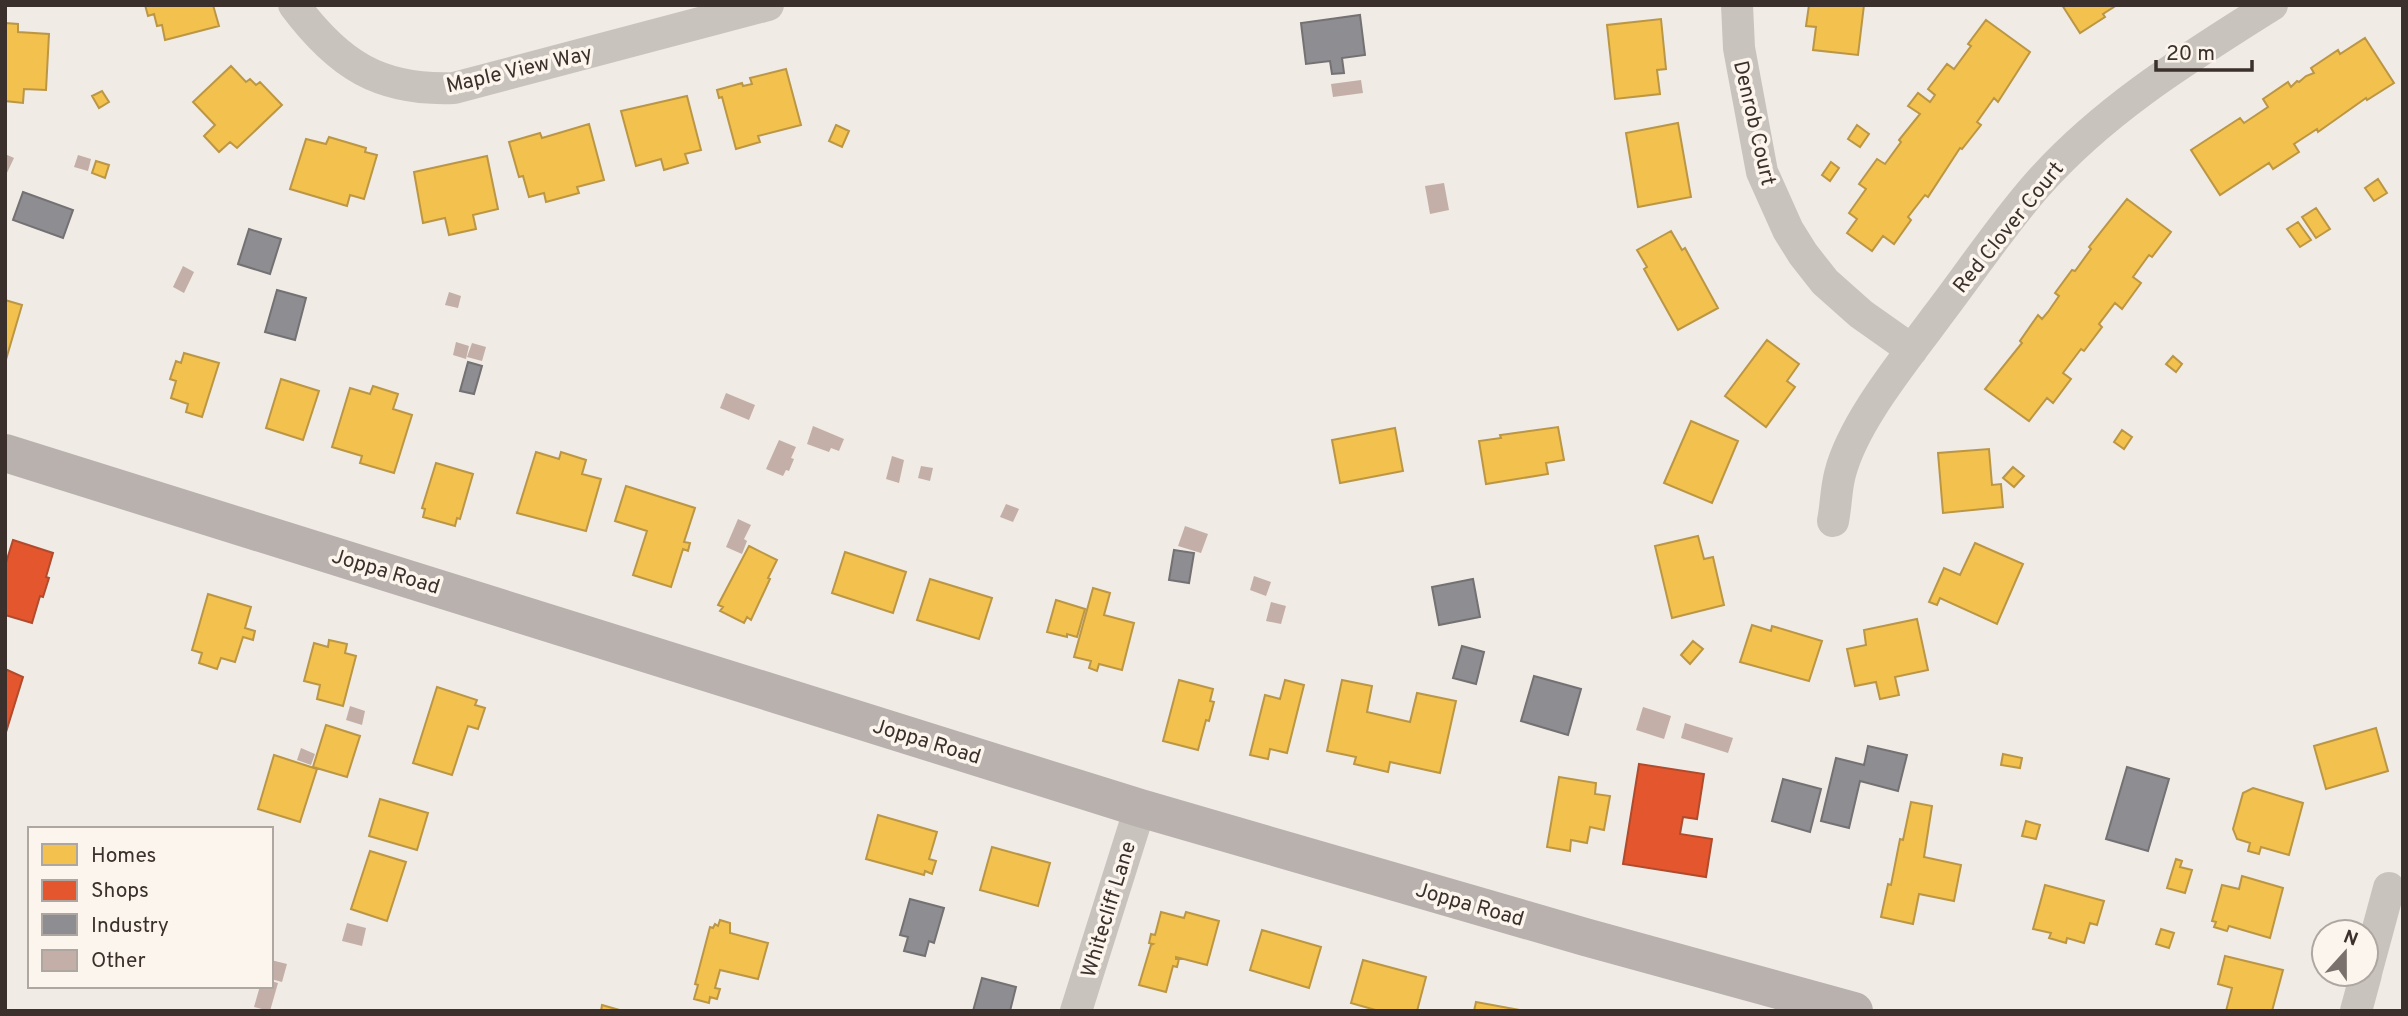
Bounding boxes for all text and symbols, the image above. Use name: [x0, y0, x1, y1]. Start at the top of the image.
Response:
scale bar: [2156, 28, 2252, 72]
street label: Maple View Way: [444, 41, 595, 100]
text: 20 m: [2166, 41, 2215, 68]
street label: Denrob Court: [1726, 58, 1781, 189]
street label: Red Clover Court: [1948, 157, 2071, 299]
street label: Joppa Road: [328, 543, 443, 602]
street label: Joppa Road: [869, 713, 984, 772]
legend: [28, 827, 273, 988]
street label: Whitecliff Lane: [1076, 838, 1143, 981]
text: Homes: [91, 843, 156, 870]
street label: Joppa Road: [1412, 877, 1527, 934]
text: Shops: [91, 878, 149, 905]
text: Industry: [91, 913, 169, 940]
north arrow: [2310, 918, 2380, 988]
text: N: [2340, 925, 2361, 953]
text: Other: [91, 948, 146, 975]

